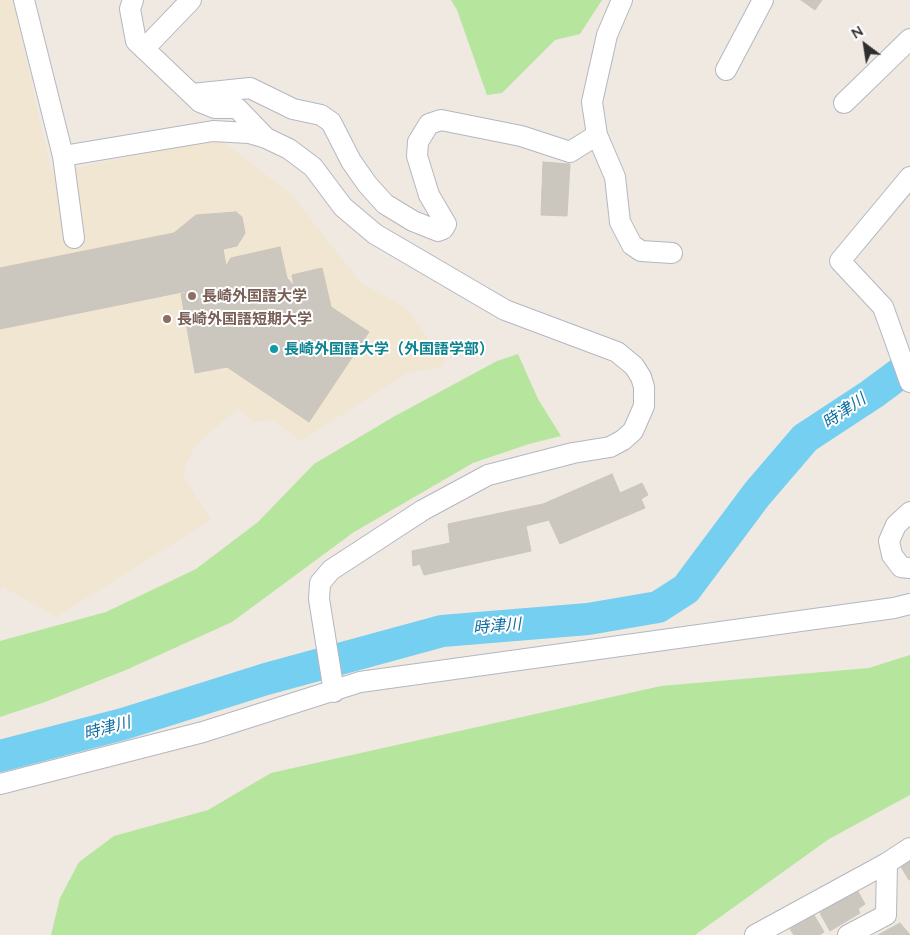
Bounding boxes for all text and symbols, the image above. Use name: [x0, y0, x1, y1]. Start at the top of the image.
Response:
north arrow: [840, 20, 890, 70]
text: N: [848, 22, 866, 42]
place label: 長崎外国語大学: [202, 287, 307, 305]
marker: 長崎外国語大学: [186, 290, 198, 302]
place label: 長崎外国語短期大学: [177, 310, 312, 328]
marker: 長崎外国語短期大学: [161, 313, 173, 325]
place label: 長崎外国語大学（外国語学部）: [284, 340, 494, 358]
marker: 長崎外国語大学（外国語学部）: [268, 343, 280, 355]
water label: 時津川: [819, 390, 869, 432]
water label: 時津川: [472, 614, 522, 638]
water label: 時津川: [81, 713, 133, 743]

